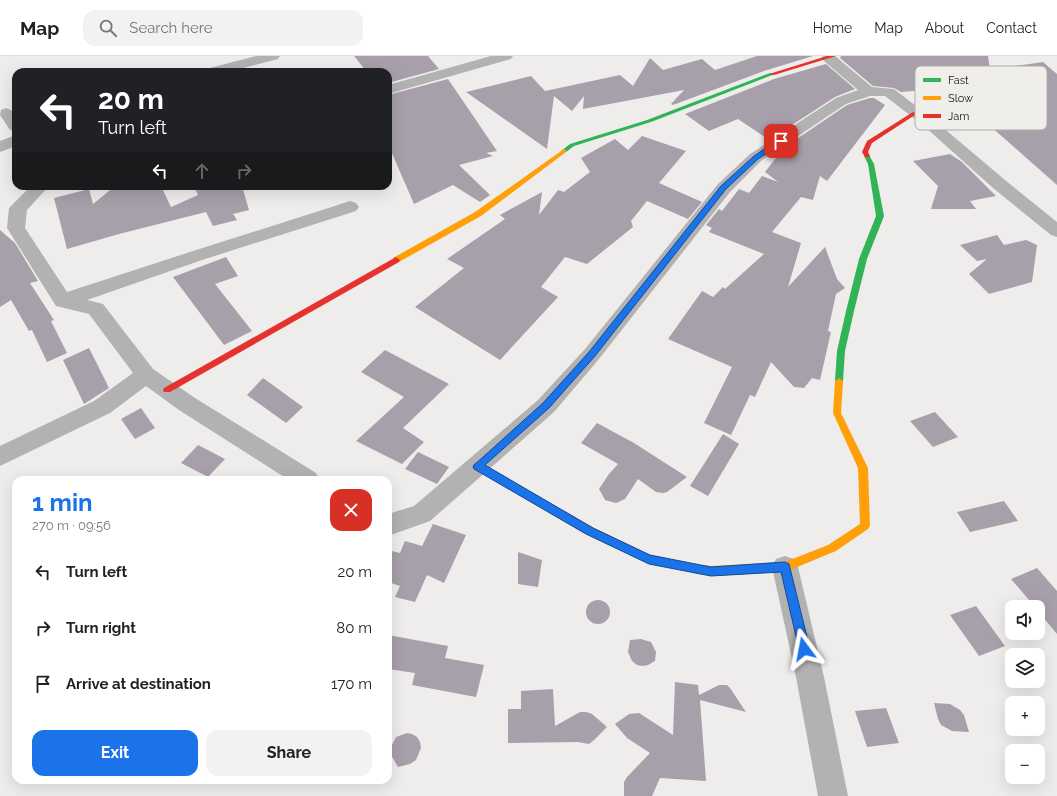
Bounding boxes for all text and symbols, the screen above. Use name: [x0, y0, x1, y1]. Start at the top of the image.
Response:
search box: [83, 10, 363, 46]
text: Map: [20, 17, 59, 39]
icon: search: [97, 17, 119, 39]
text: Search here: [129, 19, 213, 37]
text: Home: [813, 20, 852, 36]
text: Map: [874, 20, 903, 36]
text: About: [925, 20, 964, 36]
text: Contact: [986, 20, 1037, 36]
legend: [915, 66, 1047, 130]
text: Fast: [948, 74, 969, 87]
text: 20 m: [98, 83, 164, 116]
icon: left: [32, 84, 84, 136]
text: Slow: [948, 92, 973, 105]
text: Jam: [948, 110, 969, 123]
text: Turn left: [98, 117, 167, 138]
pin: [764, 124, 798, 158]
icon: arrive: [770, 130, 792, 152]
icon: left: [149, 160, 171, 182]
icon: ahead: [191, 160, 213, 182]
icon: right: [233, 160, 255, 182]
text: 1 min: [32, 488, 93, 517]
button: close: [330, 489, 372, 531]
text: 270 m · 09:56: [32, 518, 111, 533]
icon: left: [32, 561, 54, 583]
text: Turn left: [66, 563, 127, 581]
text: 20 m: [337, 563, 372, 581]
map controls: [1005, 600, 1045, 784]
button: sound: [1005, 600, 1045, 640]
icon: right: [32, 617, 54, 639]
text: Turn right: [66, 619, 136, 637]
text: 80 m: [336, 619, 372, 637]
position arrow: [783, 628, 825, 670]
button: layers: [1005, 648, 1045, 688]
icon: arrive: [32, 673, 54, 695]
text: Arrive at destination: [66, 675, 211, 693]
text: 170 m: [331, 675, 372, 693]
button: +: [1005, 696, 1045, 736]
button: Exit: [32, 730, 198, 776]
button: Share: [206, 730, 372, 776]
button: −: [1005, 744, 1045, 784]

